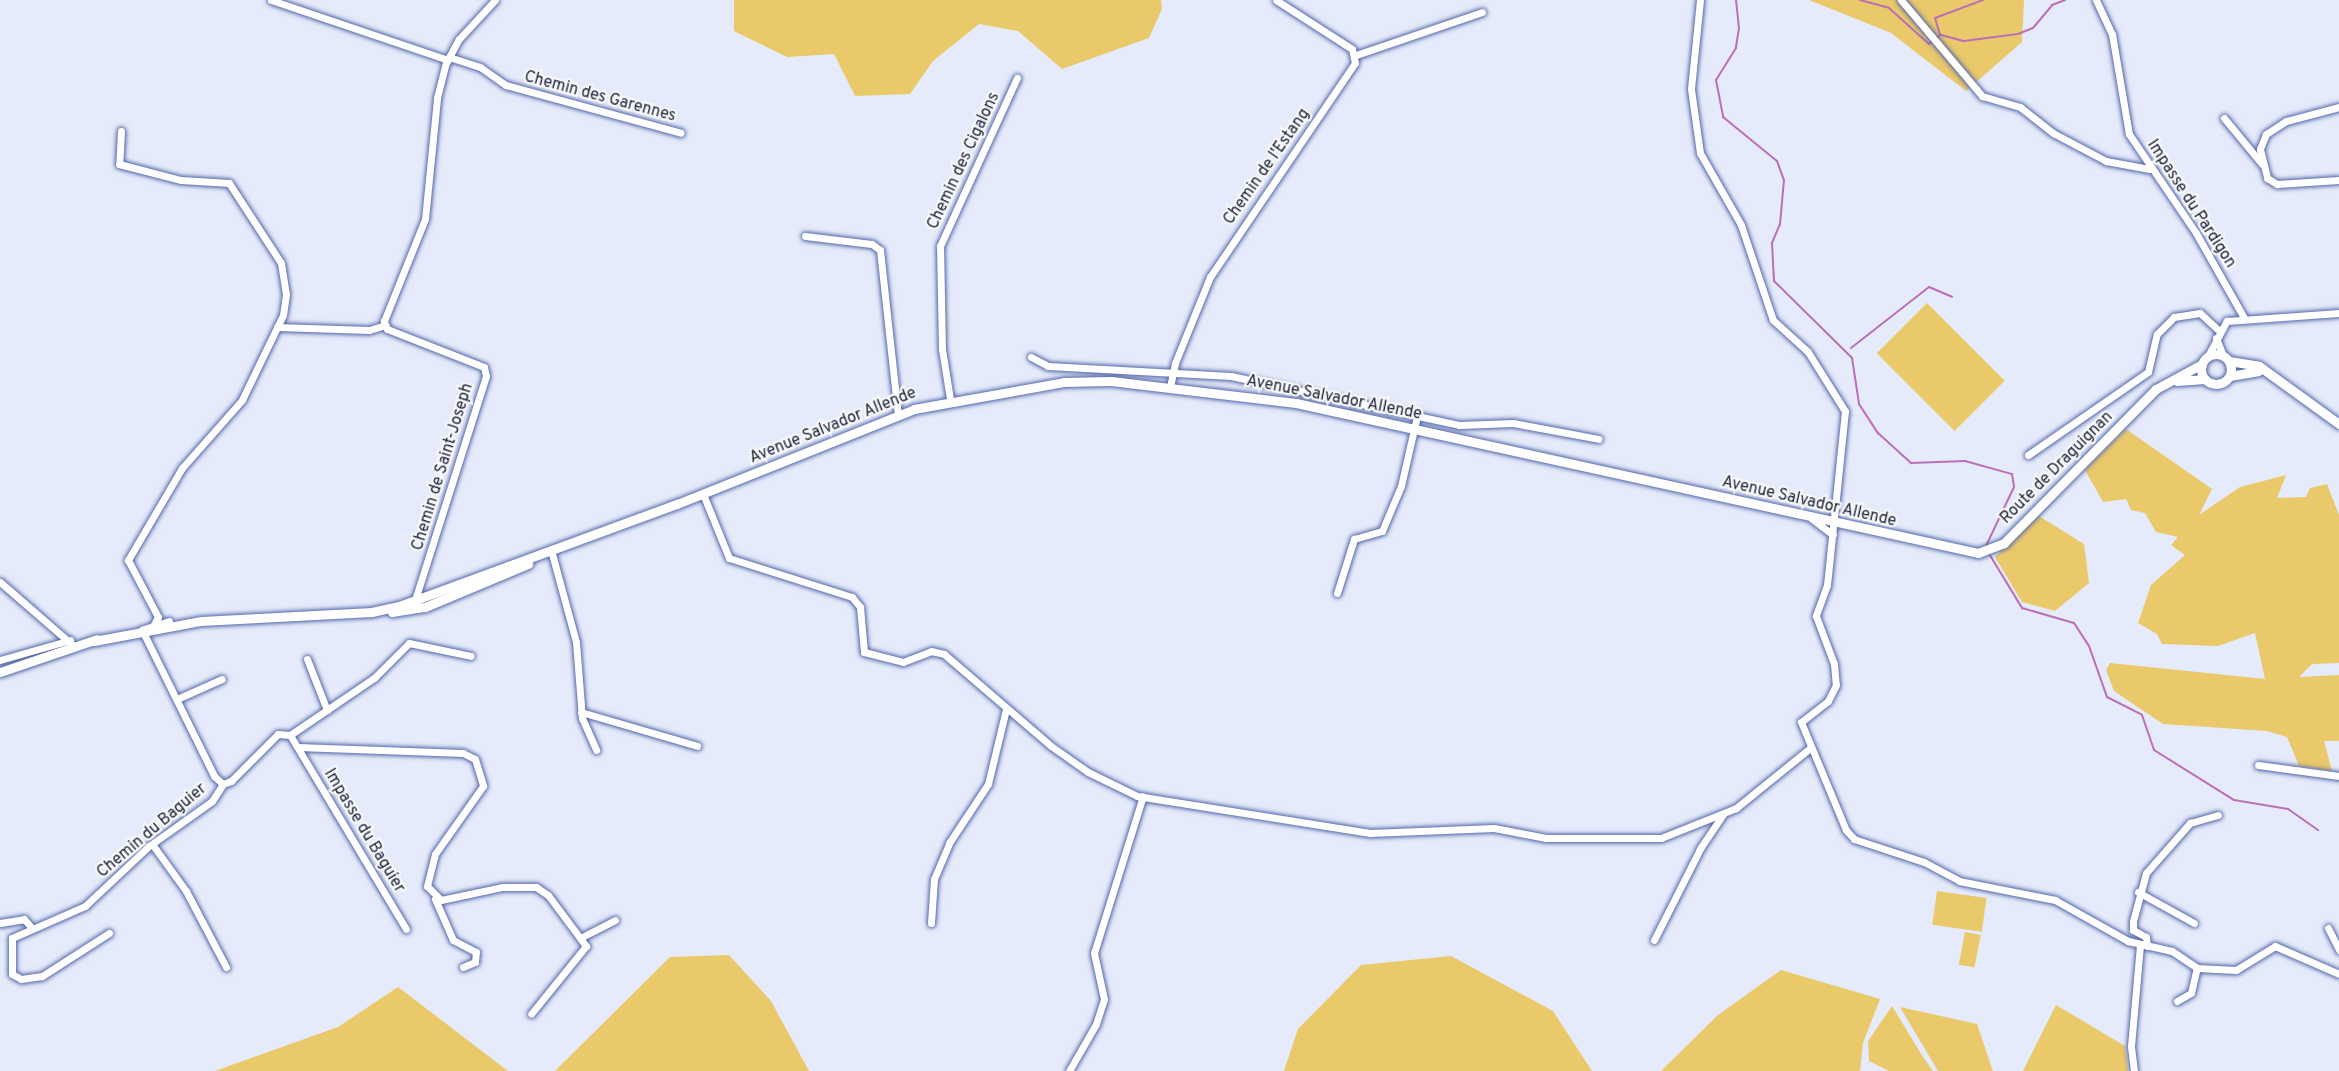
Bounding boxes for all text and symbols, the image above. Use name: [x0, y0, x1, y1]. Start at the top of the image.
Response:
street label: Chemin des Garennes: [522, 68, 678, 126]
street label: Chemin des Cigalons: [924, 89, 1004, 233]
street label: Chemin de l'Estang: [1220, 105, 1314, 229]
street label: Impasse du Pardigon: [2142, 136, 2240, 272]
street label: Avenue Salvador Allende: [1244, 372, 1424, 424]
street label: Chemin de Saint-Joseph: [408, 381, 478, 553]
street label: Avenue Salvador Allende: [747, 384, 919, 468]
street label: Route de Draguignan: [1997, 408, 2117, 528]
street label: Avenue Salvador Allende: [1720, 473, 1898, 531]
street label: Impasse du Baguier: [319, 765, 409, 897]
street label: Chemin du Baguier: [93, 780, 211, 882]

